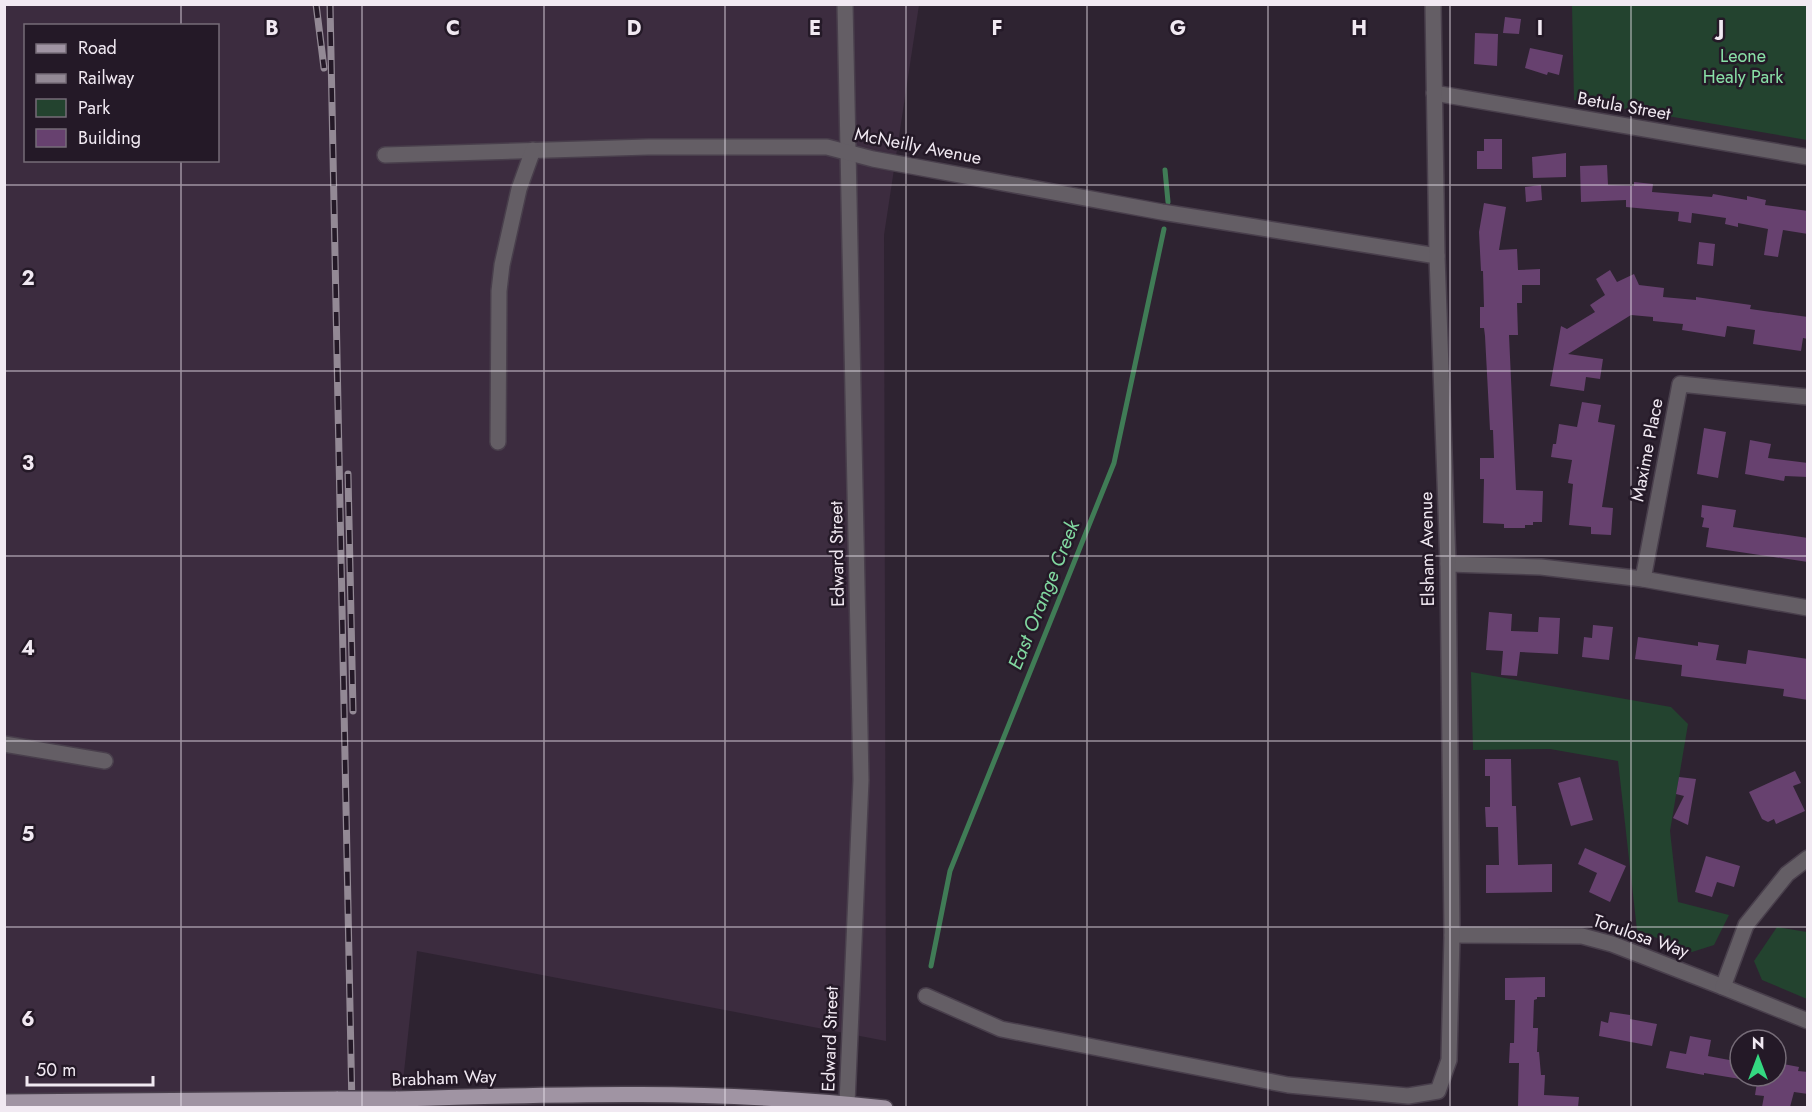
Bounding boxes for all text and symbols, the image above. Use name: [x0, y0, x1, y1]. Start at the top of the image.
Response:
text: B: [265, 14, 279, 43]
text: C: [446, 14, 460, 43]
text: D: [627, 14, 641, 43]
text: E: [809, 14, 821, 43]
text: F: [991, 14, 1003, 43]
text: G: [1170, 14, 1186, 43]
text: H: [1351, 14, 1367, 43]
text: I: [1537, 14, 1543, 43]
text: J: [1714, 14, 1724, 43]
legend: [24, 24, 219, 162]
text: Road: [78, 35, 117, 61]
park label: Leone Healy Park: [1703, 43, 1783, 90]
text: Railway: [78, 65, 134, 91]
street label: Betula Street: [1575, 85, 1673, 127]
text: Park: [78, 95, 110, 121]
street label: McNeilly Avenue: [852, 121, 984, 171]
text: Building: [78, 125, 141, 151]
text: 2: [21, 264, 35, 293]
street label: Maxime Place: [1624, 396, 1670, 504]
text: 3: [22, 449, 34, 478]
street label: Elsham Avenue: [1413, 491, 1441, 607]
street label: Edward Street: [823, 500, 851, 607]
water label: East Orange Creek: [1001, 515, 1088, 674]
text: 4: [21, 634, 35, 663]
text: 5: [22, 820, 35, 849]
street label: Torulosa Way: [1590, 907, 1692, 965]
street label: Edward Street: [815, 985, 845, 1092]
text: 6: [21, 1005, 35, 1034]
north arrow: [1728, 1028, 1788, 1088]
text: N: [1752, 1032, 1764, 1055]
scale bar: [27, 1049, 153, 1087]
text: 50 m: [36, 1057, 76, 1083]
street label: Brabham Way: [391, 1063, 497, 1093]

